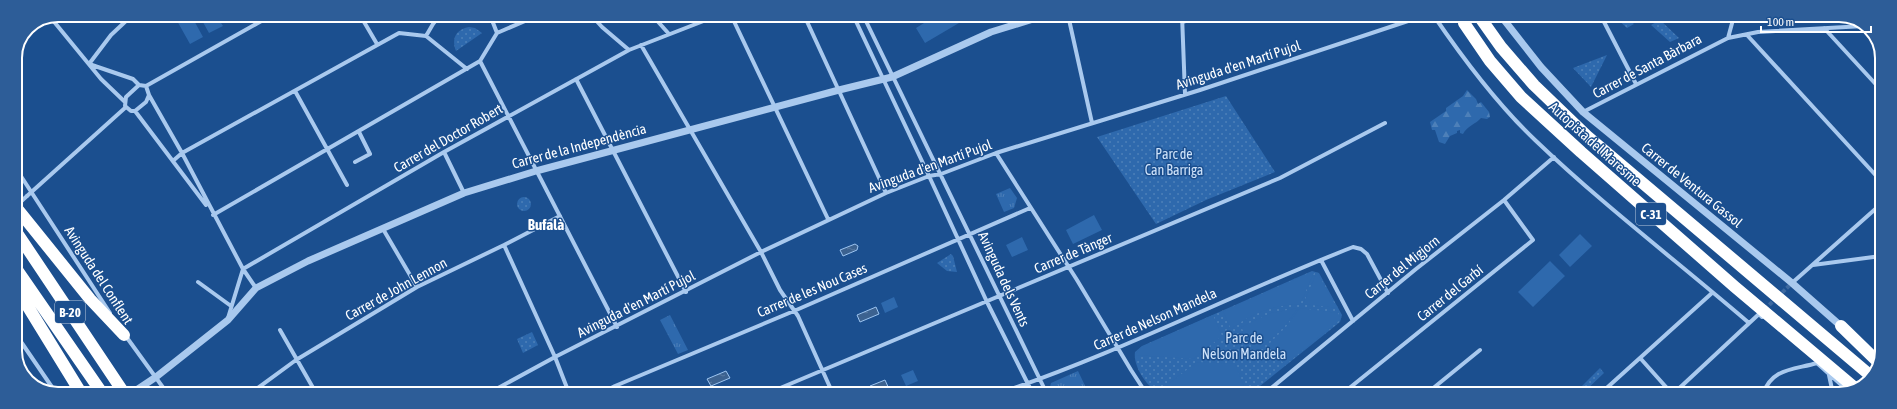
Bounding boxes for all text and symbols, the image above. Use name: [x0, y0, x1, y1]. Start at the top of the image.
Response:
scale bar: [1761, 8, 1871, 34]
text: 100 m: [1767, 15, 1794, 29]
street label: Carrer de Santa Bàrbara: [1590, 31, 1704, 101]
street label: Avinguda d'en Martí Pujol: [1174, 37, 1303, 93]
street label: Autopista del Maresme: [1546, 99, 1644, 189]
street label: Carrer del Doctor Robert: [391, 100, 505, 176]
street label: Carrer de la Independència: [510, 120, 648, 172]
street label: Avinguda d'en Martí Pujol: [866, 136, 994, 196]
street label: Carrer de Ventura Gassol: [1638, 139, 1746, 231]
park label: Parc de Can Barriga: [1145, 146, 1203, 178]
road number: C-31: [1636, 203, 1666, 225]
district label: Bufalà: [528, 216, 564, 233]
street label: Avinguda del Conflent: [61, 223, 137, 327]
street label: Avinguda dels Vents: [975, 229, 1033, 329]
street label: Carrer de Tànger: [1032, 229, 1115, 277]
street label: Carrer del Migjorn: [1361, 232, 1443, 302]
street label: Carrer de John Lennon: [342, 254, 450, 324]
street label: Carrer de les Nou Cases: [755, 260, 869, 320]
street label: Carrer del Garbí: [1414, 262, 1486, 324]
street label: Avinguda d'en Martí Pujol: [574, 267, 698, 341]
street label: Carrer de Nelson Mandela: [1091, 285, 1219, 353]
road number: B-20: [55, 301, 85, 323]
park label: Parc de Nelson Mandela: [1202, 330, 1286, 362]

